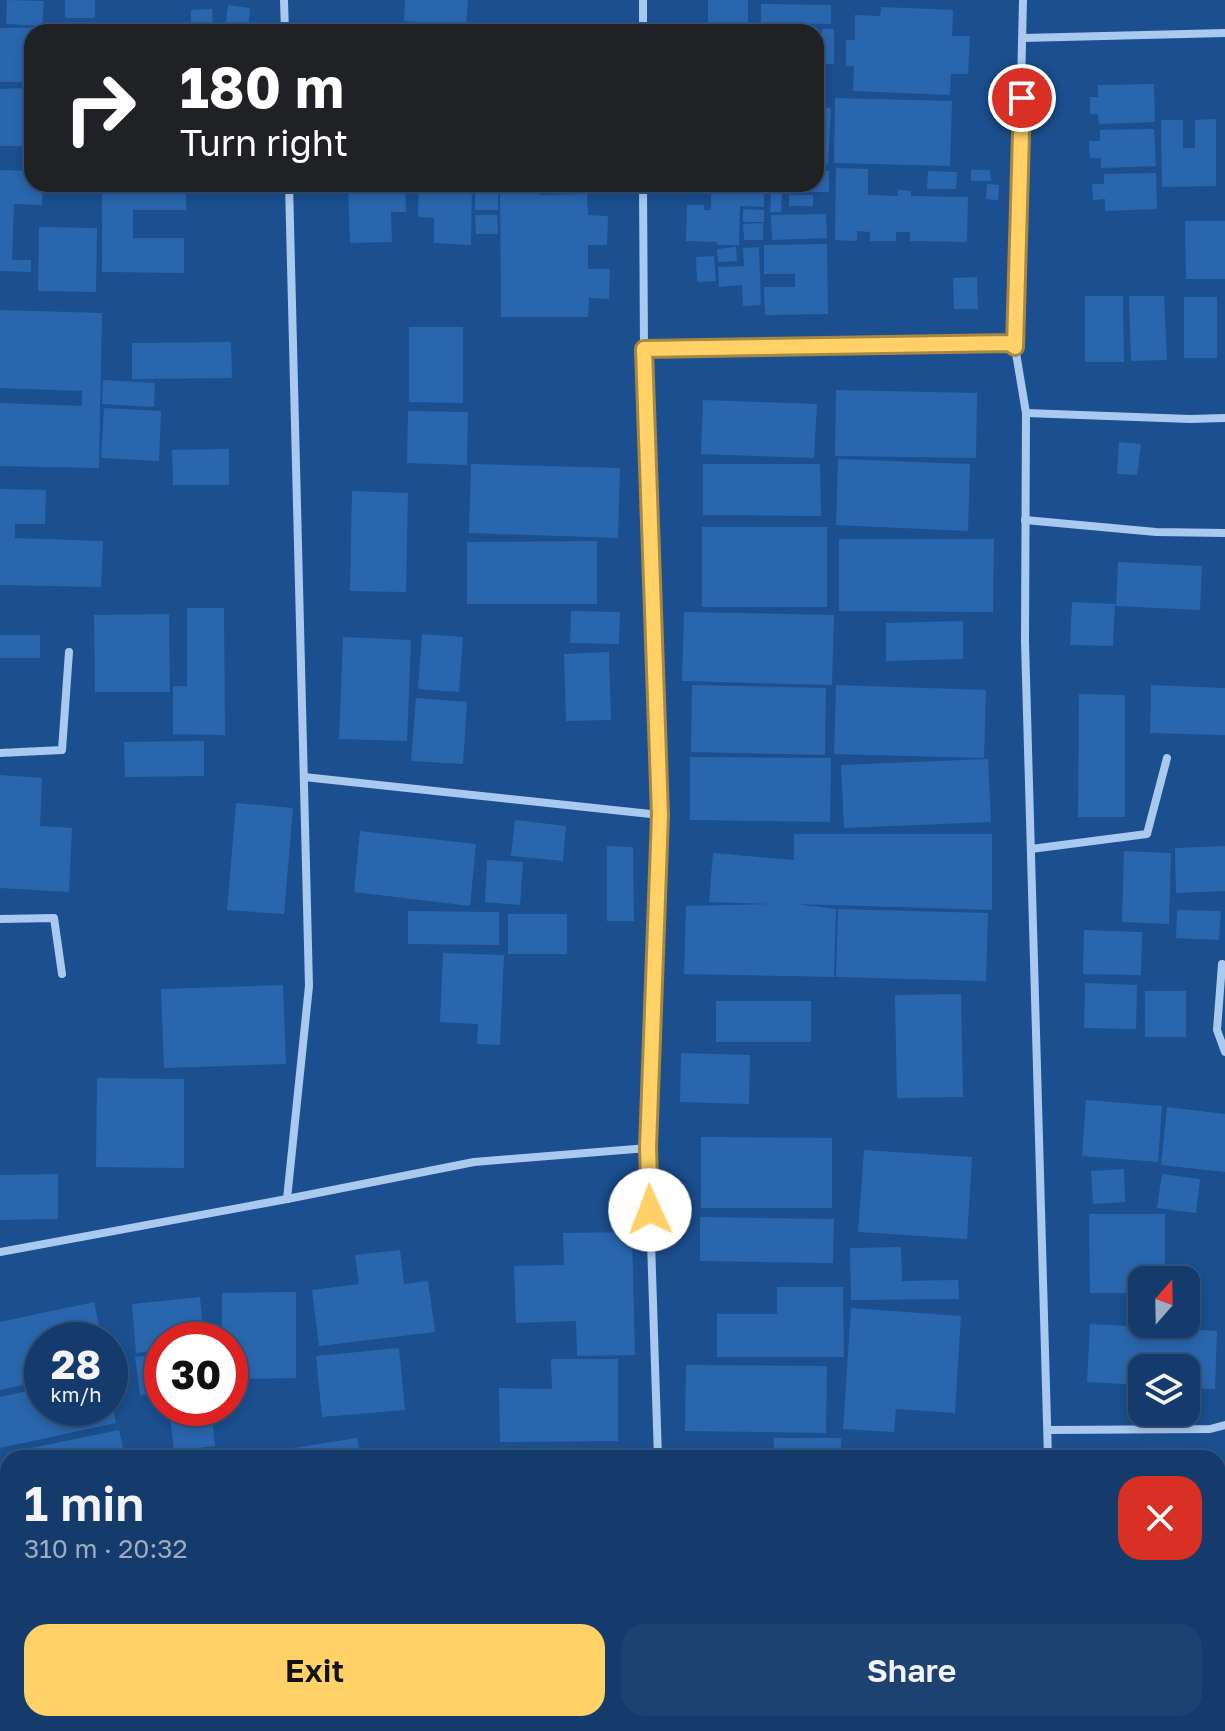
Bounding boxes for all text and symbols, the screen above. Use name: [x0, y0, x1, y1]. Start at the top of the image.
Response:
text: 180 m: [180, 53, 344, 120]
icon: right: [48, 56, 152, 160]
pin: [988, 64, 1056, 132]
icon: arrive: [1000, 76, 1044, 120]
text: Turn right: [180, 121, 348, 164]
position arrow: [608, 1168, 692, 1252]
north arrow: [1128, 1266, 1200, 1338]
map controls: [1128, 1266, 1200, 1426]
speed limit sign: 30: [144, 1322, 248, 1426]
text: 28: [51, 1340, 101, 1388]
button: layers: [1128, 1354, 1200, 1426]
text: km/h: [51, 1382, 101, 1406]
text: 1 min: [24, 1474, 144, 1532]
button: close: [1118, 1476, 1202, 1560]
text: 310 m · 20:32: [24, 1533, 188, 1564]
button: Exit: [24, 1624, 605, 1716]
button: Share: [621, 1624, 1202, 1716]

